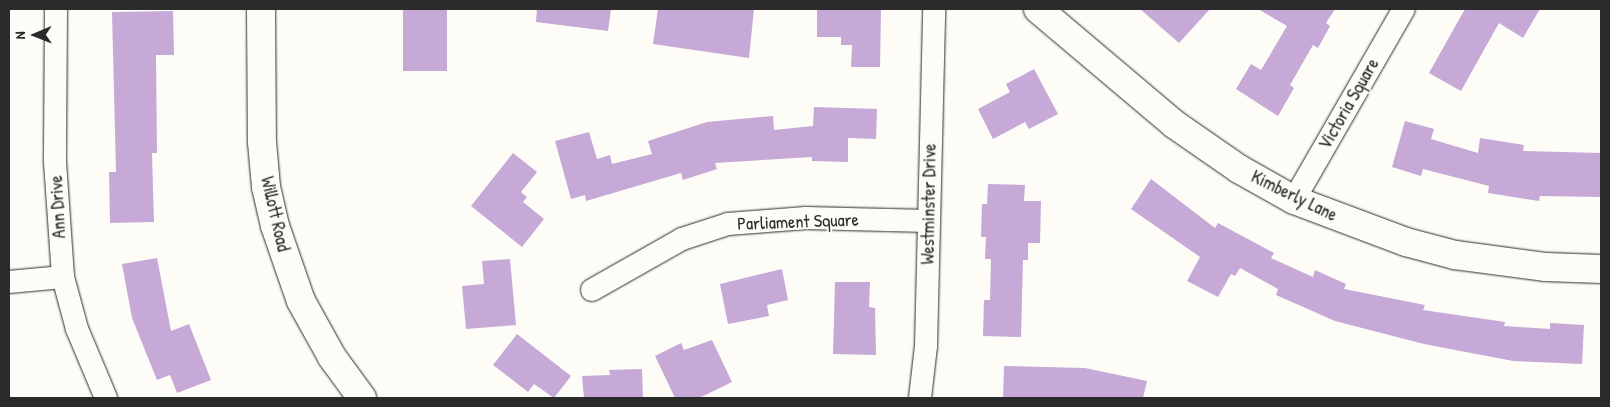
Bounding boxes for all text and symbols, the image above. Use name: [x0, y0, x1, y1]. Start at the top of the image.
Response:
north arrow: [10, 10, 60, 60]
text: N: [10, 31, 29, 39]
street label: Victoria Square: [1314, 55, 1384, 153]
street label: Westminster Drive: [917, 143, 941, 265]
street label: Kimberly Lane: [1248, 166, 1340, 226]
street label: Willott Road: [256, 174, 294, 254]
street label: Ann Drive: [46, 175, 70, 239]
street label: Parliament Square: [737, 209, 859, 235]

